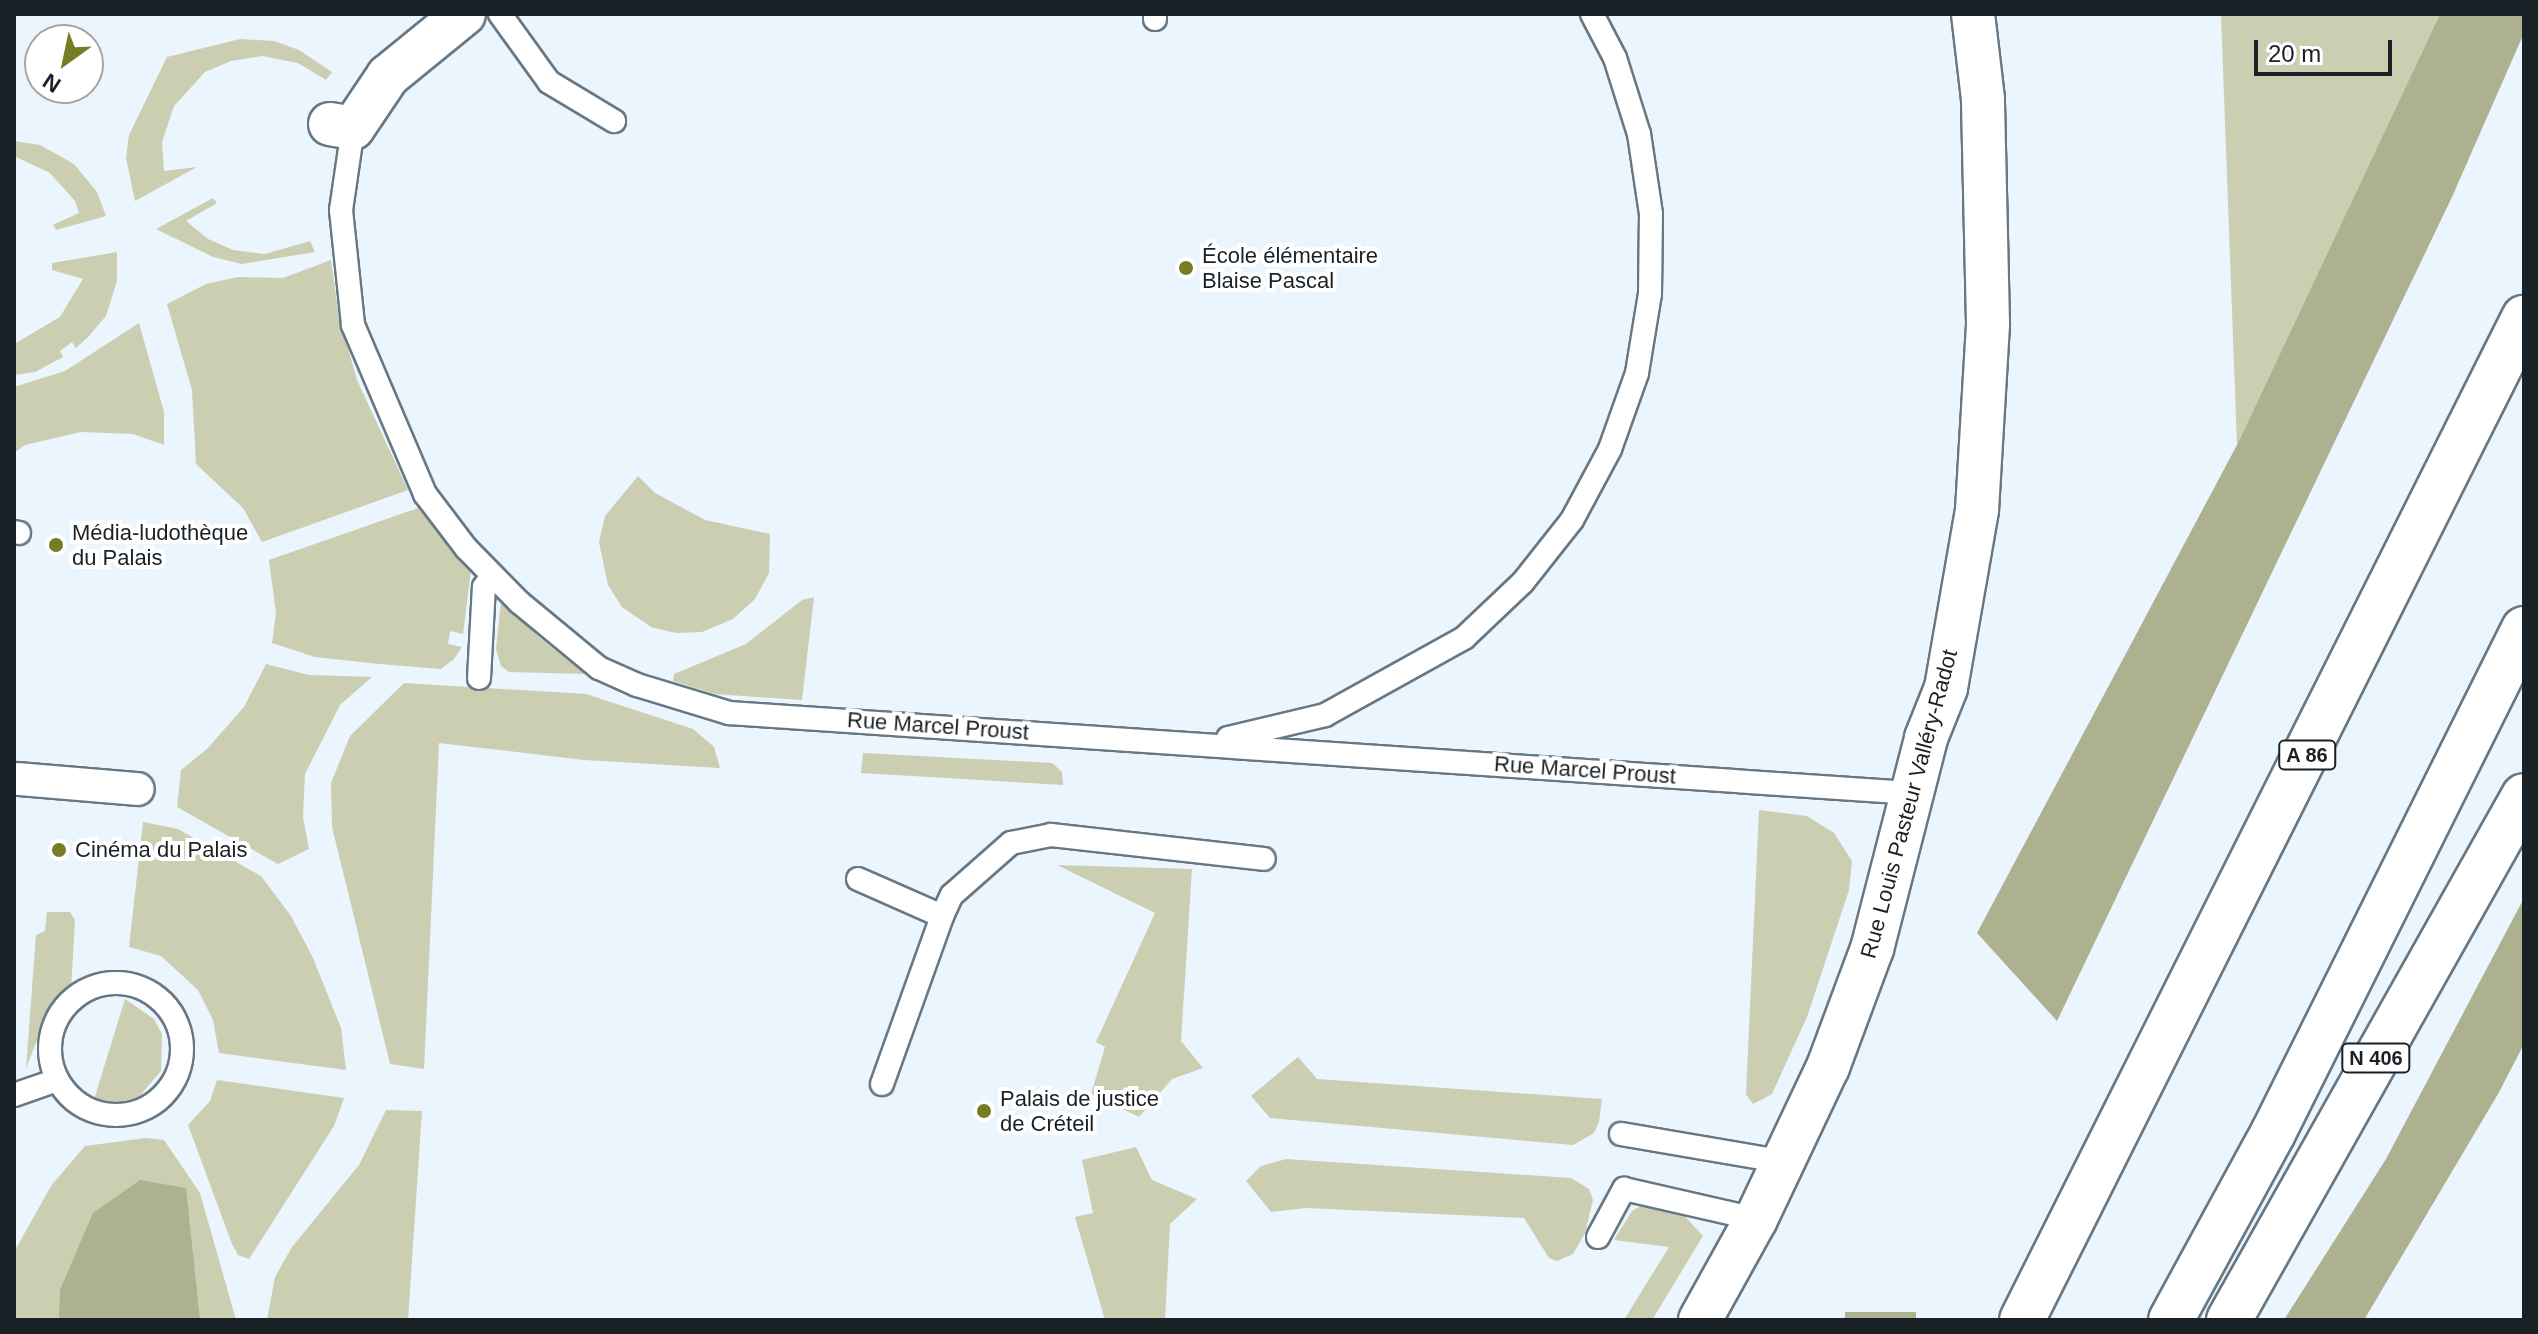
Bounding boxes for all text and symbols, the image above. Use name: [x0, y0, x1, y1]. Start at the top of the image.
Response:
north arrow: [24, 24, 104, 104]
scale bar: [2258, 24, 2396, 74]
text: 20 m: [2268, 40, 2321, 67]
text: N: [38, 68, 65, 98]
place label: École élémentaire Blaise Pascal: [1202, 242, 1378, 294]
marker: École élémentaire Blaise Pascal: [1177, 259, 1195, 277]
place label: Média-ludothèque du Palais: [72, 519, 248, 570]
marker: Média-ludothèque du Palais: [47, 536, 65, 554]
street label: Rue Louis Pasteur Valléry-Radot: [1855, 647, 1963, 961]
street label: Rue Marcel Proust: [846, 706, 1030, 746]
road number: A 86: [2277, 739, 2337, 771]
street label: Rue Marcel Proust: [1493, 750, 1677, 790]
place label: Cinéma du Palais: [75, 837, 247, 863]
marker: Cinéma du Palais: [50, 841, 68, 859]
road number: N 406: [2340, 1042, 2412, 1074]
place label: Palais de justice de Créteil: [1000, 1085, 1159, 1136]
marker: Palais de justice de Créteil: [975, 1102, 993, 1120]

